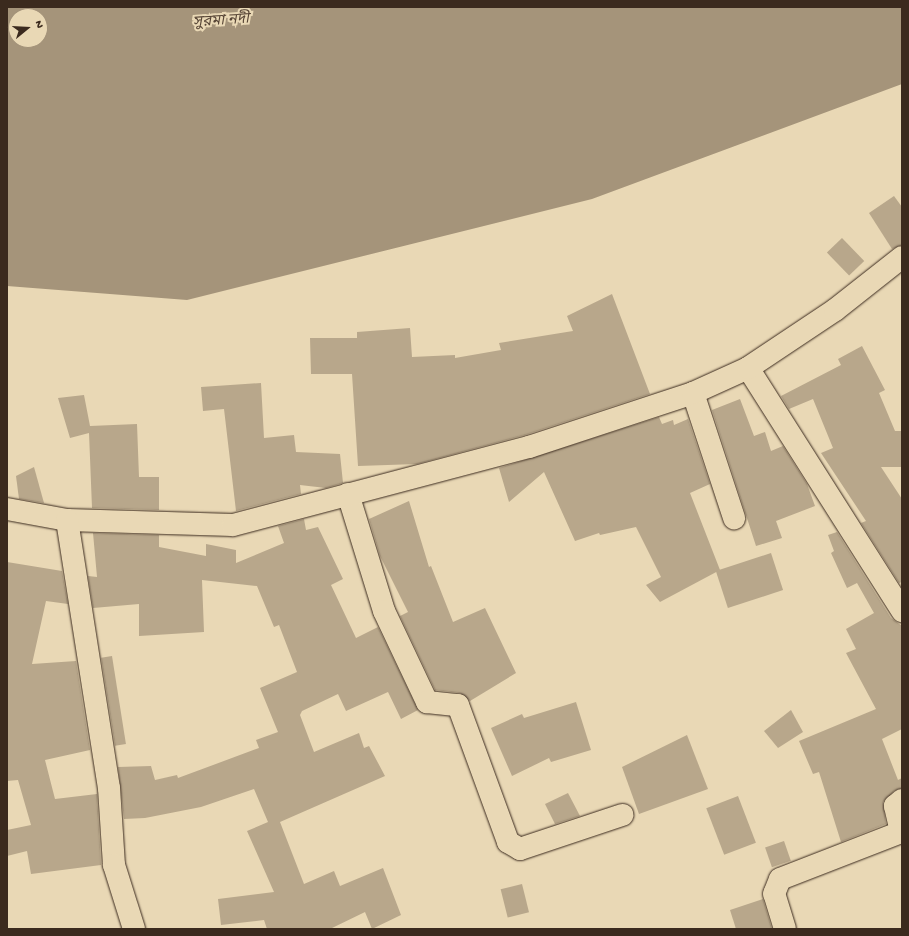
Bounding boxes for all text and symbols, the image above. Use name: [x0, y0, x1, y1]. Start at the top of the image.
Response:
north arrow: [8, 8, 48, 48]
water label: সুরমা নদী: [192, 11, 250, 33]
text: N: [32, 19, 45, 30]

